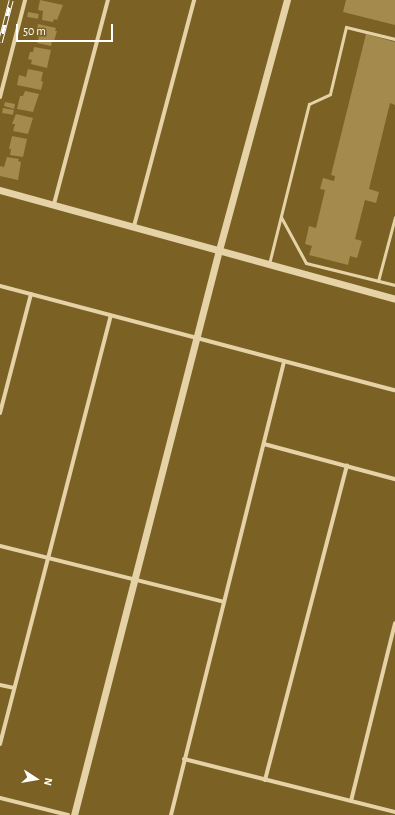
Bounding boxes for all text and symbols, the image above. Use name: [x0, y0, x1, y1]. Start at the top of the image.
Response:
scale bar: [18, 16, 115, 42]
text: 50 m: [23, 25, 46, 37]
north arrow: [16, 759, 56, 799]
text: N: [42, 777, 54, 786]

